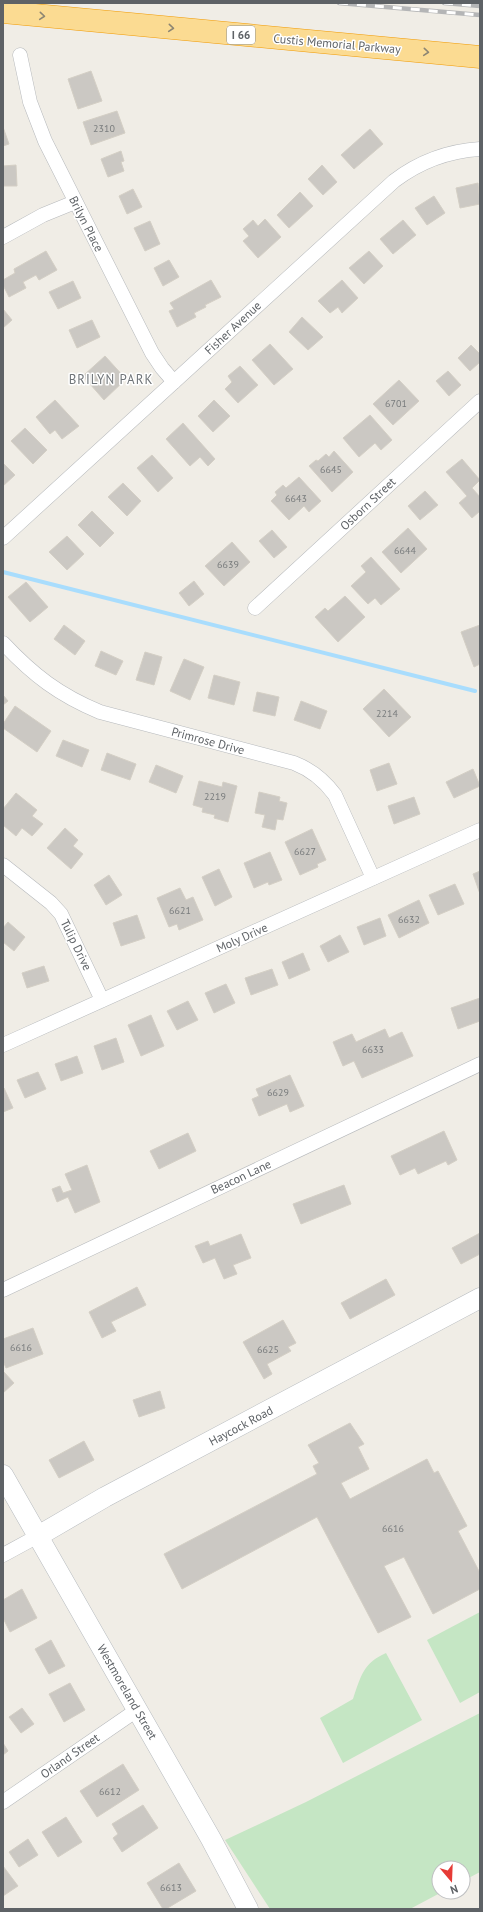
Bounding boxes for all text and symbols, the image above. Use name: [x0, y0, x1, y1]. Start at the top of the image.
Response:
one-way arrow: [39, 11, 45, 20]
one-way arrow: [168, 24, 174, 33]
road number: I 66: [227, 26, 255, 44]
street label: Custis Memorial Parkway: [273, 30, 402, 57]
one-way arrow: [423, 48, 429, 57]
house number: 2310: [93, 122, 115, 135]
street label: Brilyn Place: [66, 193, 107, 254]
street label: Fisher Avenue: [201, 298, 264, 358]
district label: BRILYN PARK: [69, 371, 153, 388]
house number: 6701: [385, 397, 407, 410]
house number: 6645: [320, 463, 342, 476]
street label: Osborn Street: [337, 474, 399, 533]
house number: 6643: [285, 492, 307, 505]
house number: 6644: [394, 544, 416, 557]
house number: 6639: [217, 558, 239, 571]
house number: 2214: [376, 707, 398, 720]
street label: Primrose Drive: [170, 724, 246, 757]
house number: 2219: [204, 790, 226, 803]
house number: 6627: [294, 845, 316, 858]
house number: 6621: [169, 904, 191, 917]
house number: 6632: [398, 913, 420, 926]
street label: Tulip Drive: [58, 917, 95, 973]
street label: Moly Drive: [214, 920, 270, 956]
house number: 6633: [362, 1043, 384, 1056]
house number: 6629: [267, 1086, 289, 1099]
street label: Beacon Lane: [208, 1156, 273, 1197]
house number: 6616: [10, 1341, 32, 1354]
house number: 6625: [257, 1343, 279, 1356]
street label: Haycock Road: [206, 1402, 275, 1449]
house number: 6616: [382, 1522, 404, 1535]
street label: Westmoreland Street: [94, 1642, 161, 1742]
street label: Orland Street: [37, 1730, 102, 1781]
house number: 6612: [99, 1785, 121, 1798]
north arrow: [431, 1860, 471, 1900]
house number: 6613: [160, 1881, 182, 1894]
text: N: [449, 1882, 460, 1897]

